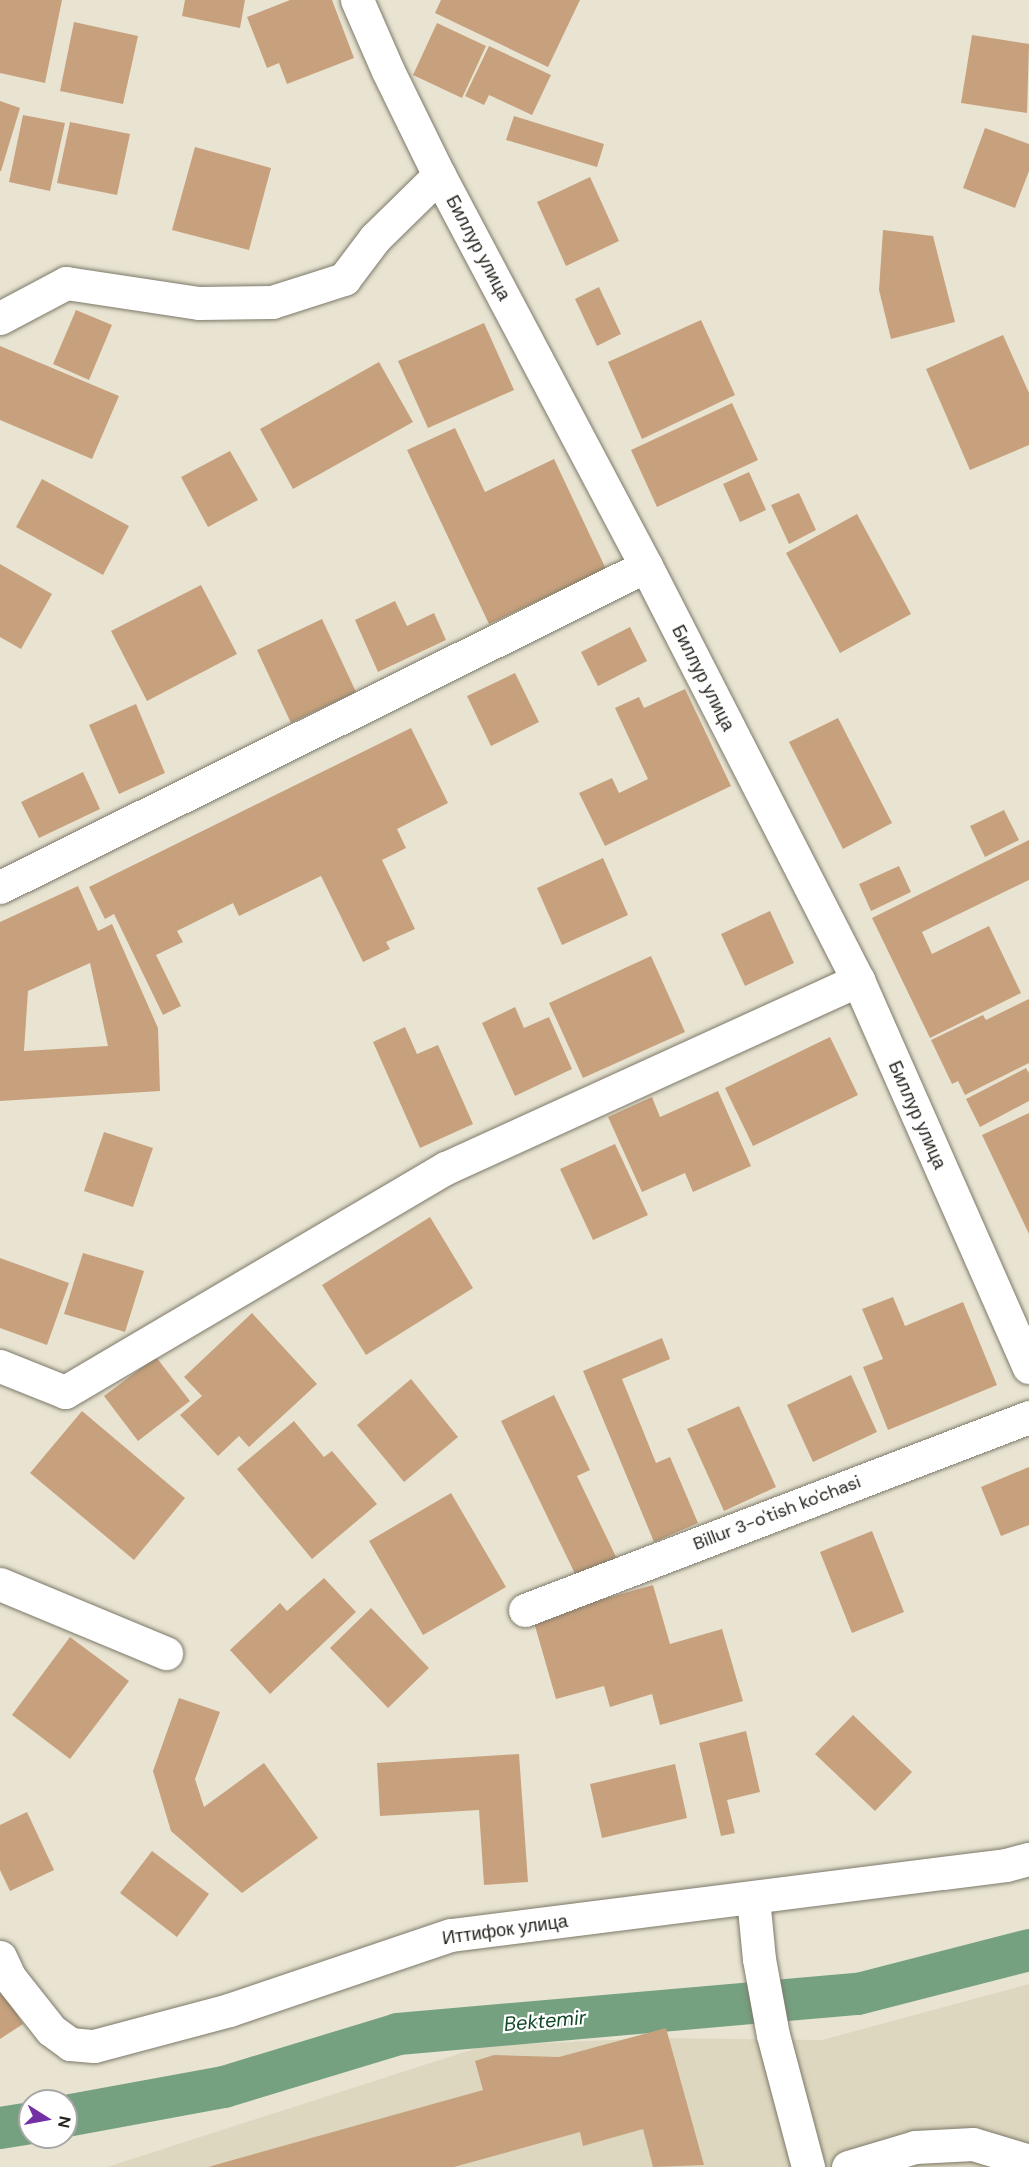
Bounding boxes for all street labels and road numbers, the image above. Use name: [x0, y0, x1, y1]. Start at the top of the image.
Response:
street label: Биллур улица: [441, 192, 515, 304]
street label: Биллур улица: [667, 621, 739, 735]
street label: Биллур улица: [884, 1058, 950, 1172]
street label: Billur 3-o'tish ko'chasi: [690, 1471, 864, 1555]
street label: Иттифок улица: [441, 1911, 569, 1949]

